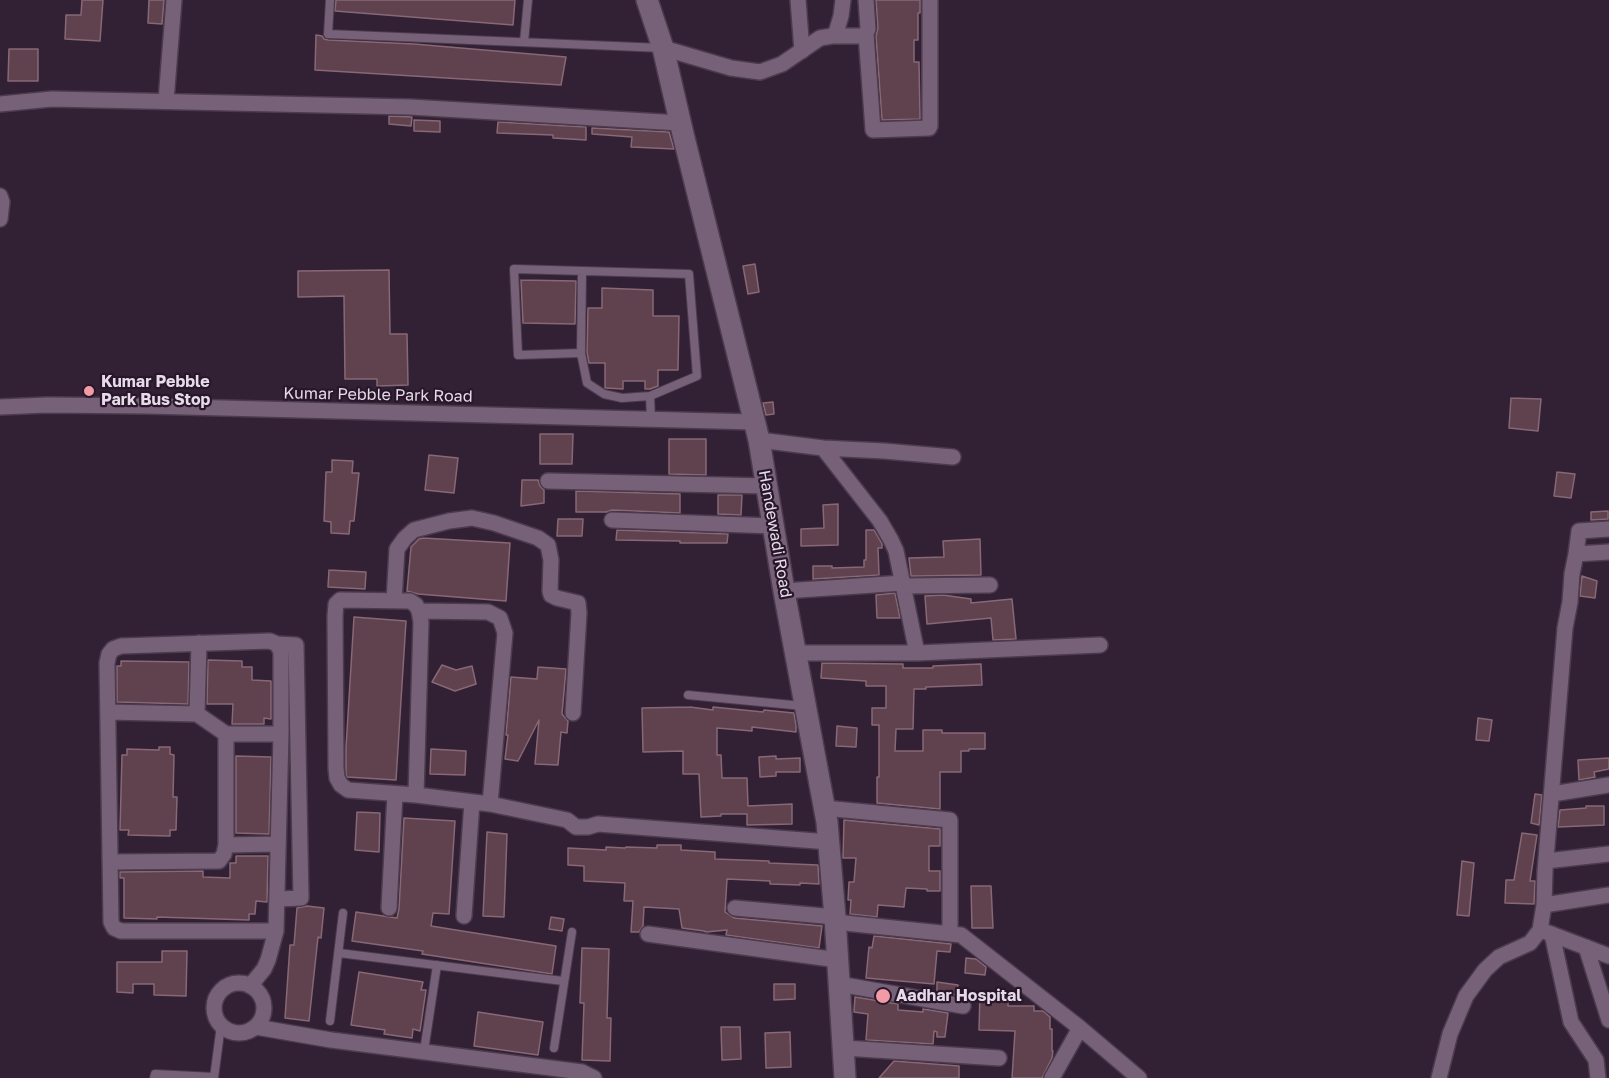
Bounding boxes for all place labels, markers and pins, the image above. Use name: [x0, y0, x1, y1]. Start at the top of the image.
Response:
place label: Kumar Pebble Park Bus Stop: [101, 372, 210, 410]
marker: Kumar Pebble Park Bus Stop: [82, 384, 96, 398]
place label: Aadhar Hospital: [896, 986, 1022, 1006]
marker: Aadhar Hospital: [874, 987, 892, 1005]

